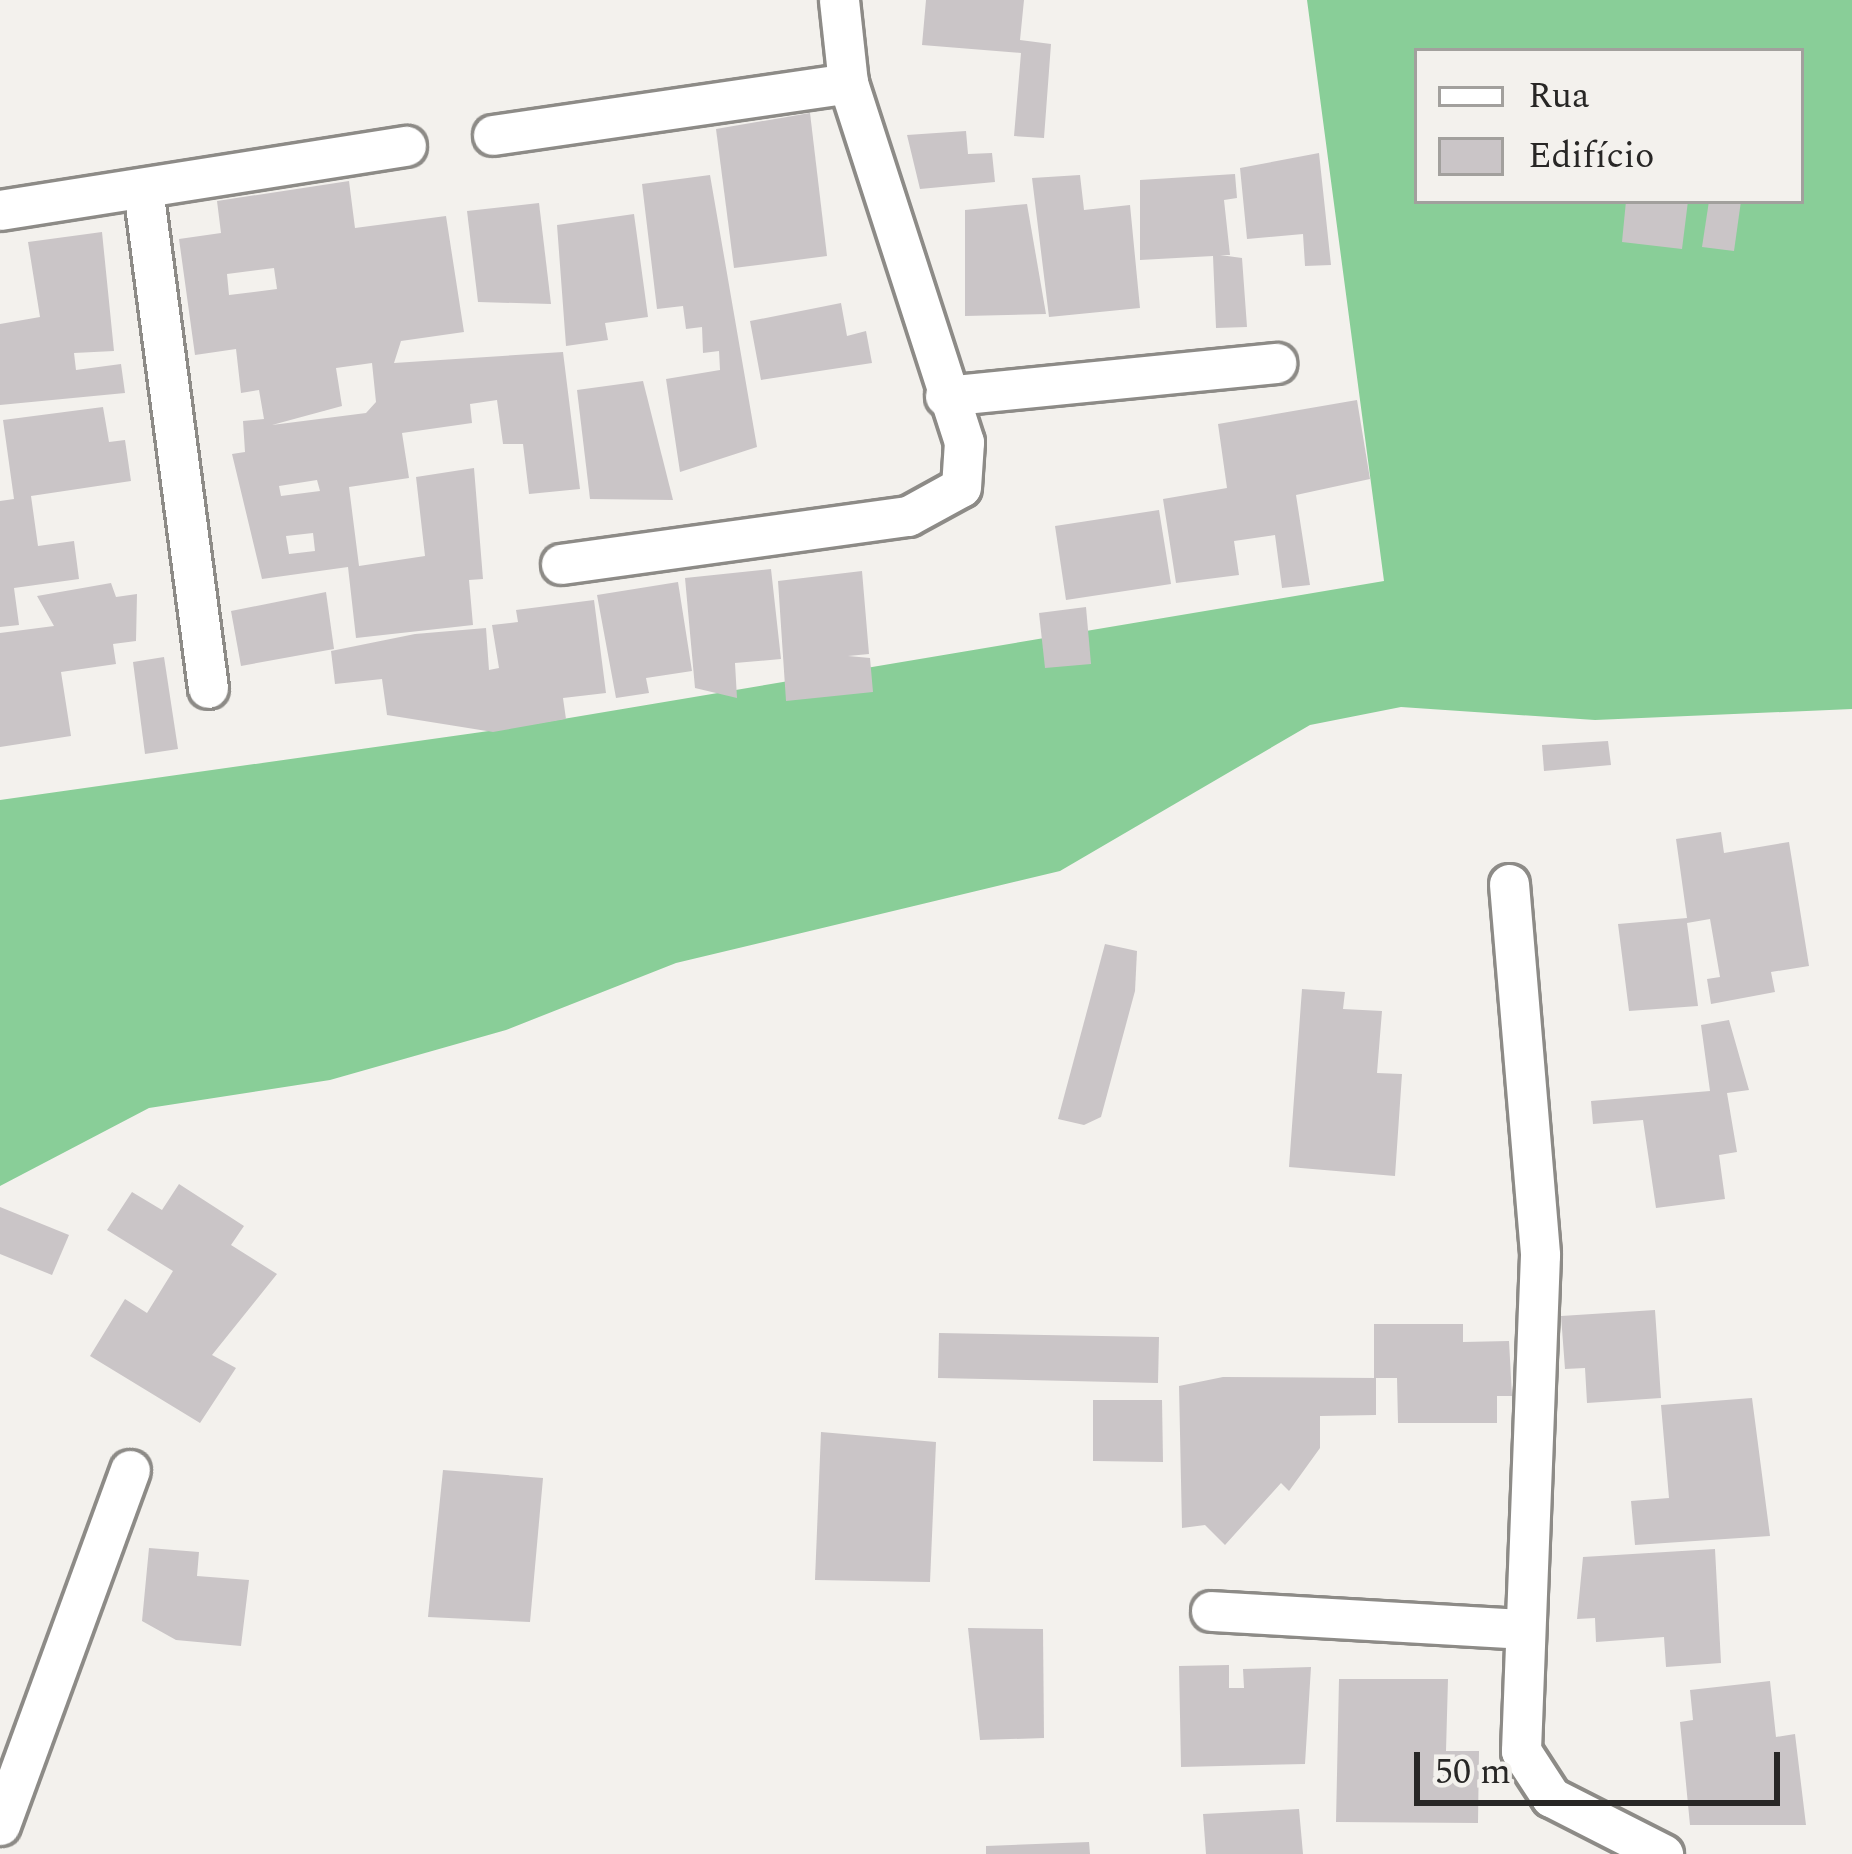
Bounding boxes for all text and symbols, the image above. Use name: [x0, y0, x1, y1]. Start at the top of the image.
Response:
legend: [1414, 48, 1804, 204]
text: Rua: [1528, 69, 1590, 124]
text: Edifício: [1528, 129, 1654, 184]
scale bar: [1420, 1728, 1786, 1802]
text: 50 m: [1435, 1745, 1511, 1800]

